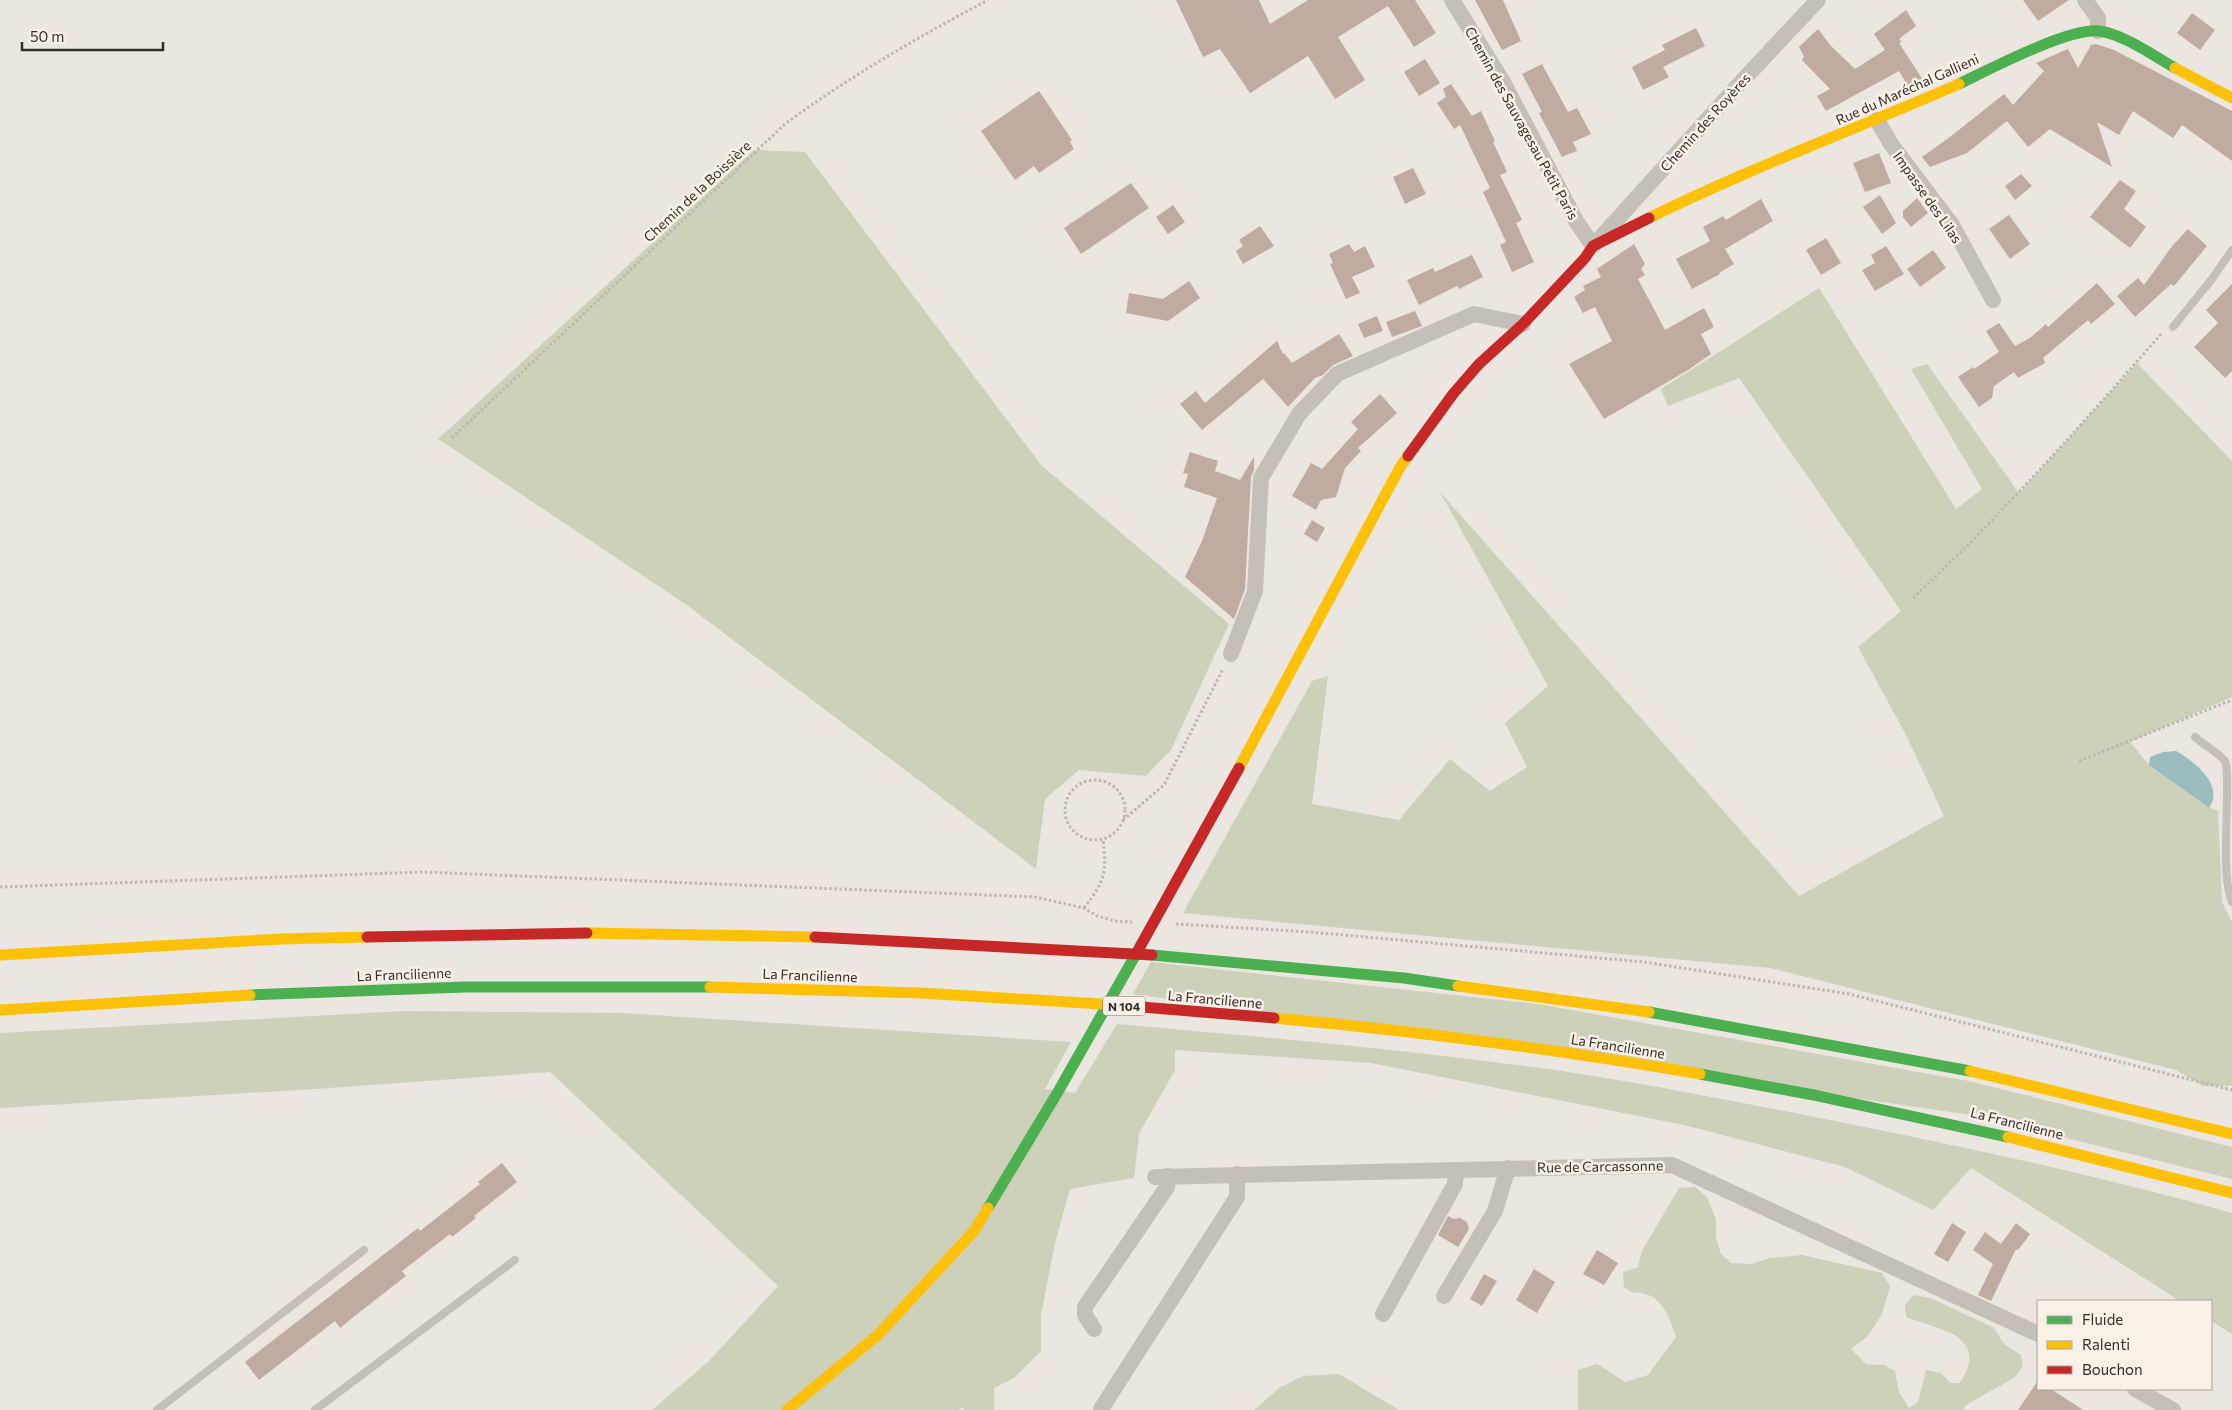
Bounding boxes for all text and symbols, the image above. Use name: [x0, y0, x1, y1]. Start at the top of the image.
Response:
scale bar: [22, 20, 164, 52]
street label: Chemin des Sauvagesau Petit Paris: [1462, 24, 1582, 222]
text: 50 m: [30, 27, 64, 45]
street label: Rue du Maréchal Gallieni: [1833, 50, 1981, 128]
street label: Chemin des Royères: [1656, 69, 1754, 175]
street label: Chemin de la Boissière: [640, 137, 754, 245]
street label: Impasse des Lilas: [1890, 148, 1966, 246]
street label: La Francilienne: [356, 964, 452, 984]
street label: La Francilienne: [762, 965, 858, 985]
street label: La Francilienne: [1167, 986, 1263, 1012]
road number: N 104: [1103, 996, 1145, 1016]
street label: La Francilienne: [1570, 1030, 1666, 1062]
street label: La Francilienne: [1969, 1103, 2065, 1143]
street label: Rue de Carcassonne: [1537, 1156, 1663, 1176]
legend: [2037, 1300, 2212, 1390]
text: Fluide: [2082, 1310, 2123, 1328]
text: Ralenti: [2082, 1335, 2130, 1353]
text: Bouchon: [2082, 1360, 2143, 1378]

